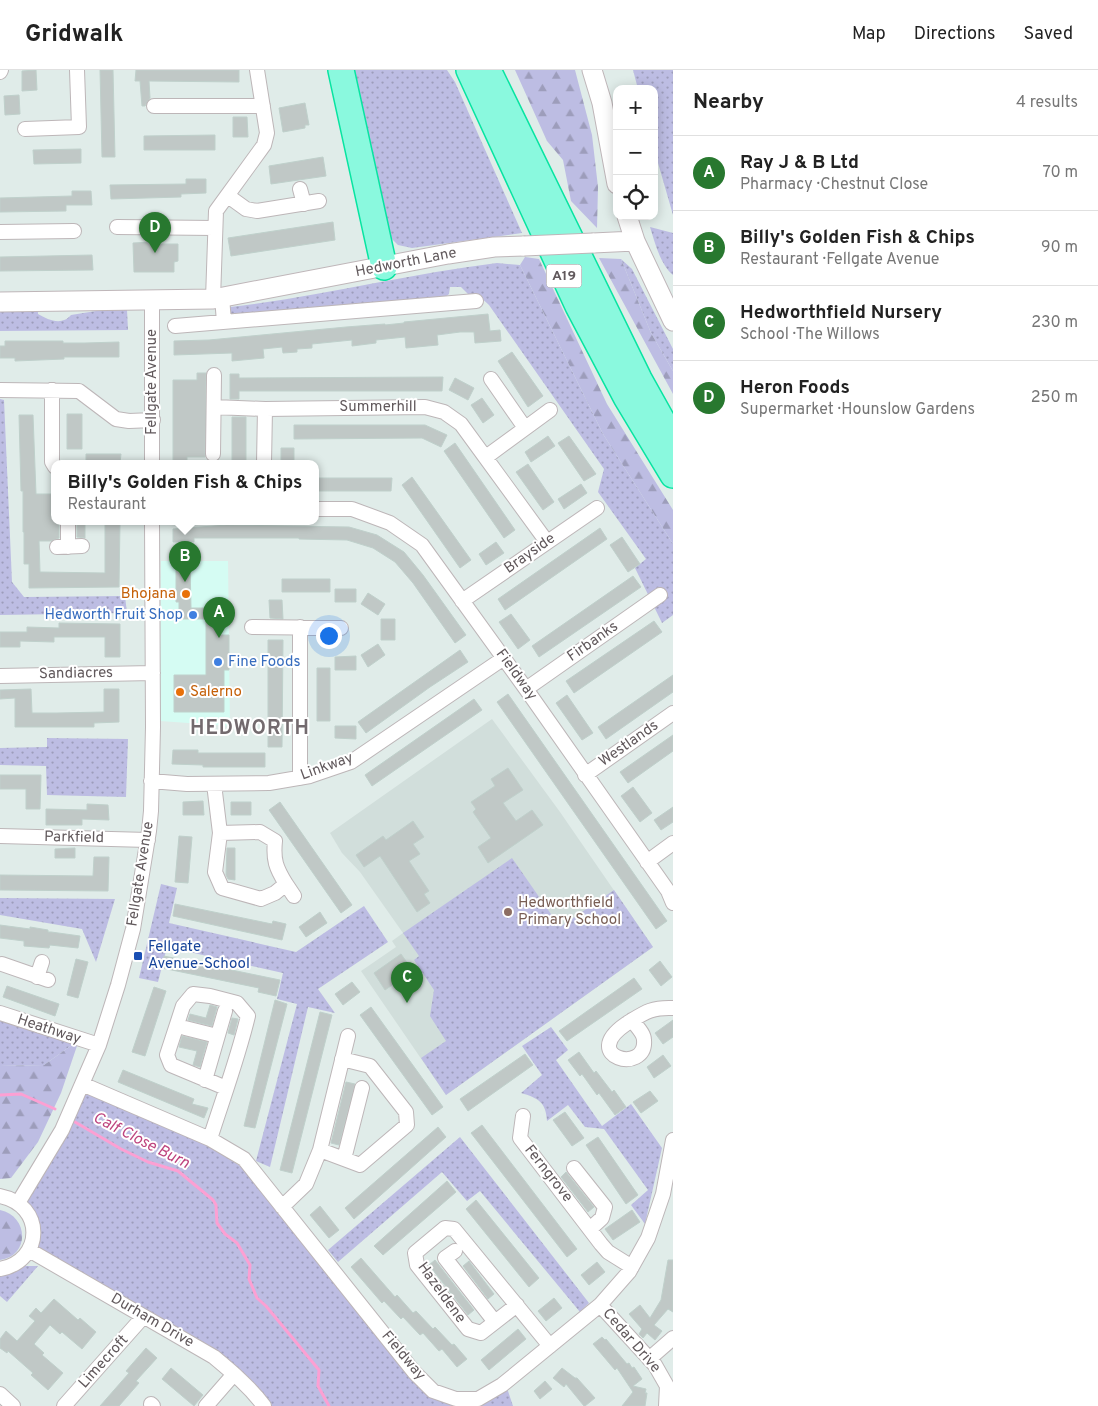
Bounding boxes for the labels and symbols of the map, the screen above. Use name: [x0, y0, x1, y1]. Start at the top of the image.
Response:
pin: D: [139, 212, 171, 253]
street label: Hedworth Lane: [354, 244, 458, 282]
road number: A19: [546, 265, 582, 288]
street label: Fellgate Avenue: [143, 329, 162, 435]
street label: Summerhill: [339, 398, 417, 417]
street label: Brayside: [501, 530, 559, 578]
pin: B: [169, 541, 201, 582]
place label: Bhojana: [121, 585, 176, 604]
marker: Bhojana: [180, 588, 192, 600]
pin: A: [203, 597, 235, 638]
place label: Hedworth Fruit Shop: [45, 606, 183, 625]
marker: Hedworth Fruit Shop: [187, 609, 199, 621]
street label: Firbanks: [564, 618, 622, 666]
your location: [316, 623, 342, 649]
street label: Fieldway: [491, 646, 541, 705]
place label: Fine Foods: [228, 653, 300, 672]
marker: Fine Foods: [212, 656, 224, 668]
street label: Sandiacres: [39, 664, 113, 684]
place label: Salerno: [190, 683, 242, 702]
marker: Salerno: [174, 686, 186, 698]
district label: HEDWORTH: [190, 716, 310, 742]
street label: Westlands: [595, 717, 663, 771]
street label: Linkway: [298, 749, 356, 785]
street label: Fellgate Avenue: [123, 820, 159, 928]
street label: Parkfield: [44, 828, 104, 848]
place label: Hedworthfield Primary School: [518, 894, 621, 930]
marker: Hedworthfield Primary School: [502, 906, 514, 918]
place label: Fellgate Avenue-School: [148, 938, 250, 974]
marker: Fellgate Avenue-School: [132, 950, 144, 962]
pin: C: [391, 962, 423, 1003]
street label: Heathway: [15, 1011, 83, 1049]
water label: Calf Close Burn: [89, 1108, 193, 1174]
street label: Ferngrove: [520, 1141, 576, 1207]
street label: Hazeldene: [413, 1259, 469, 1327]
street label: Durham Drive: [107, 1290, 197, 1352]
street label: Cedar Drive: [598, 1305, 664, 1377]
street label: Fieldway: [377, 1327, 429, 1385]
street label: Limecroft: [75, 1331, 133, 1393]

